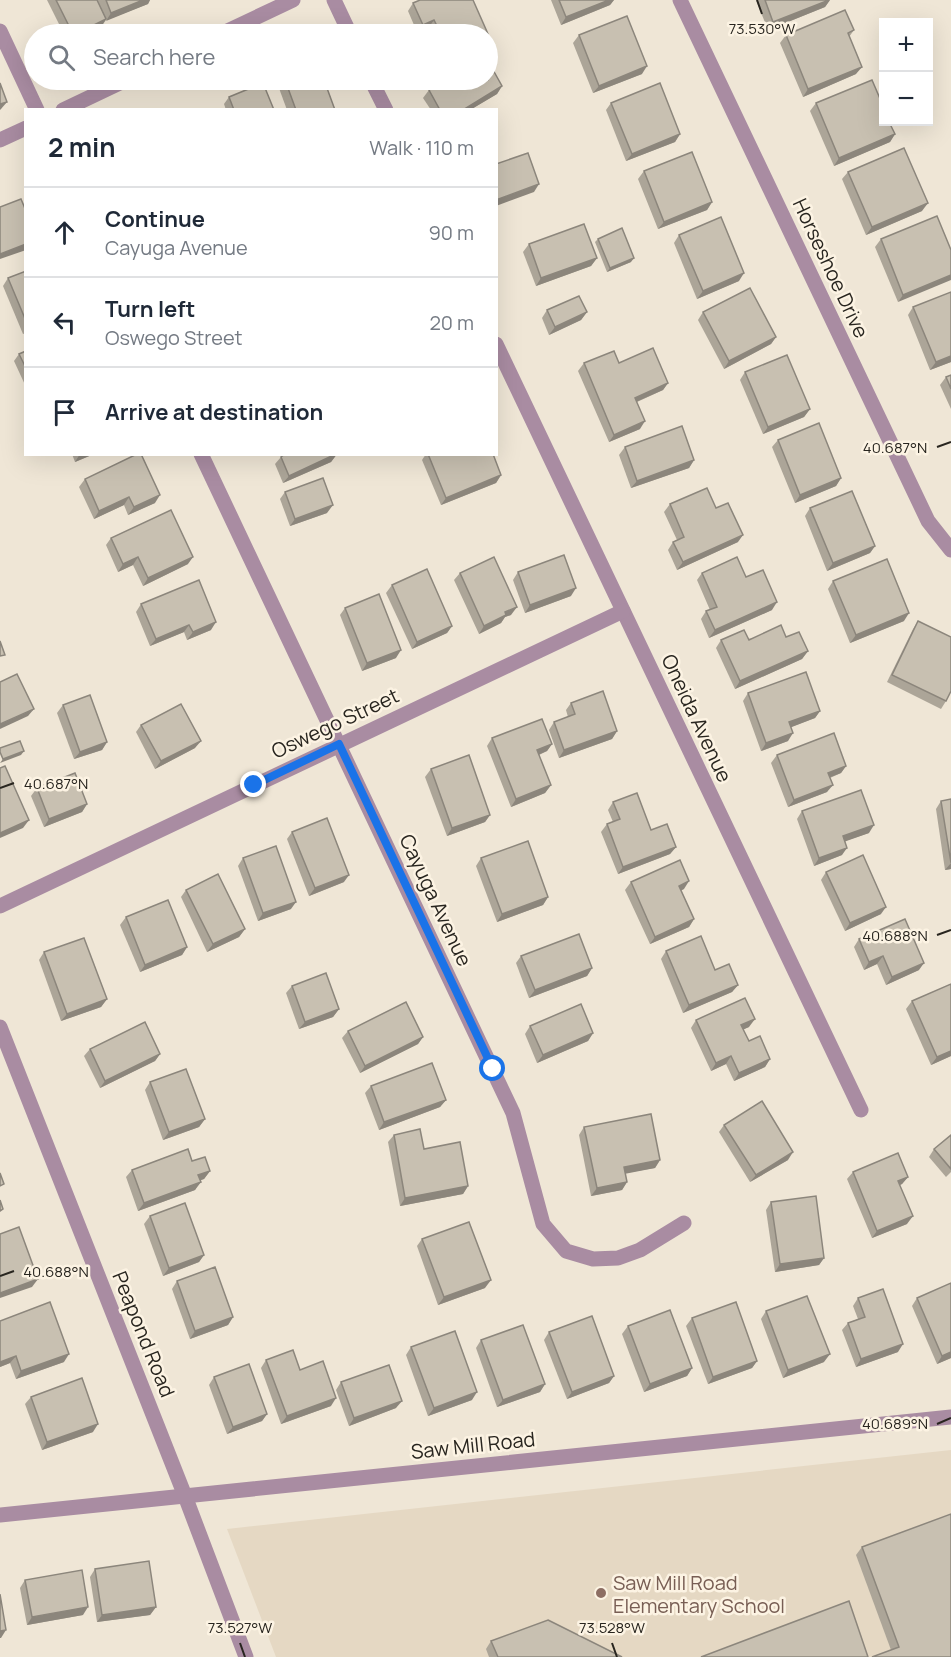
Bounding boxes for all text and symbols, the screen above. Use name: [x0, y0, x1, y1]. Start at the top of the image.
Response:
text: 73.530°W: [729, 18, 795, 39]
map controls: [879, 18, 933, 126]
button: +: [879, 18, 933, 72]
search box: [24, 24, 498, 90]
icon: search: [45, 41, 78, 74]
text: Search here: [93, 42, 215, 72]
button: −: [879, 72, 933, 126]
text: 2 min: [48, 129, 116, 165]
text: Walk · 110 m: [369, 134, 474, 161]
street label: Horseshoe Drive: [787, 194, 875, 342]
text: Continue: [105, 204, 205, 234]
icon: ahead: [48, 216, 81, 249]
text: 90 m: [428, 219, 474, 246]
text: Cayuga Avenue: [105, 234, 248, 261]
text: Turn left: [105, 294, 195, 324]
icon: left: [48, 306, 81, 339]
text: 20 m: [429, 309, 474, 336]
text: Oswego Street: [105, 324, 243, 351]
icon: arrive: [48, 396, 81, 429]
text: Arrive at destination: [105, 397, 323, 427]
text: 40.687°N: [863, 437, 927, 458]
street label: Oneida Avenue: [656, 650, 738, 786]
street label: Oswego Street: [267, 682, 403, 764]
route end: [240, 771, 266, 797]
text: 40.687°N: [24, 773, 88, 794]
street label: Cayuga Avenue: [394, 830, 478, 970]
text: 40.688°N: [862, 925, 928, 946]
route start: [479, 1055, 505, 1081]
text: 40.688°N: [23, 1261, 89, 1282]
street label: Peapond Road: [107, 1267, 181, 1401]
text: 40.689°N: [862, 1413, 928, 1434]
street label: Saw Mill Road: [410, 1425, 536, 1465]
place label: Saw Mill Road Elementary School: [613, 1569, 785, 1619]
marker: Saw Mill Road Elementary School: [594, 1586, 608, 1600]
text: 73.527°W: [208, 1617, 272, 1638]
text: 73.528°W: [579, 1617, 645, 1638]

